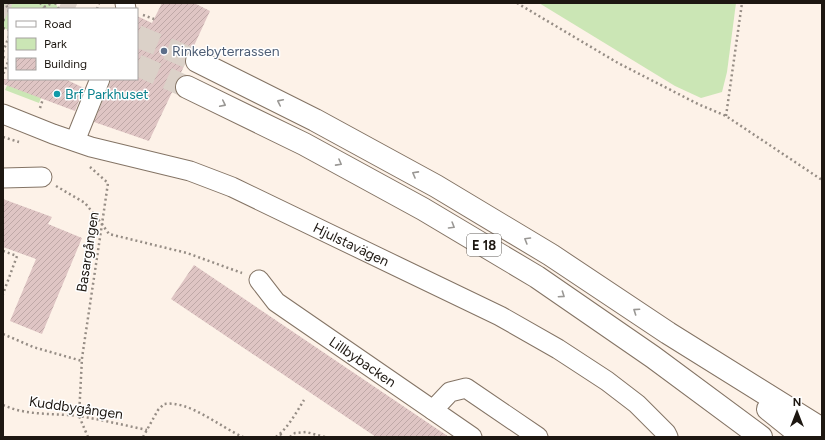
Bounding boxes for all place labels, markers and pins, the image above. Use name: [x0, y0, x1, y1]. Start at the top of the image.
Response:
place label: Rinkebyterrassen: [172, 43, 280, 60]
marker: Rinkebyterrassen: [159, 46, 169, 56]
place label: Brf Parkhuset: [65, 86, 149, 103]
marker: Brf Parkhuset: [52, 89, 62, 99]

